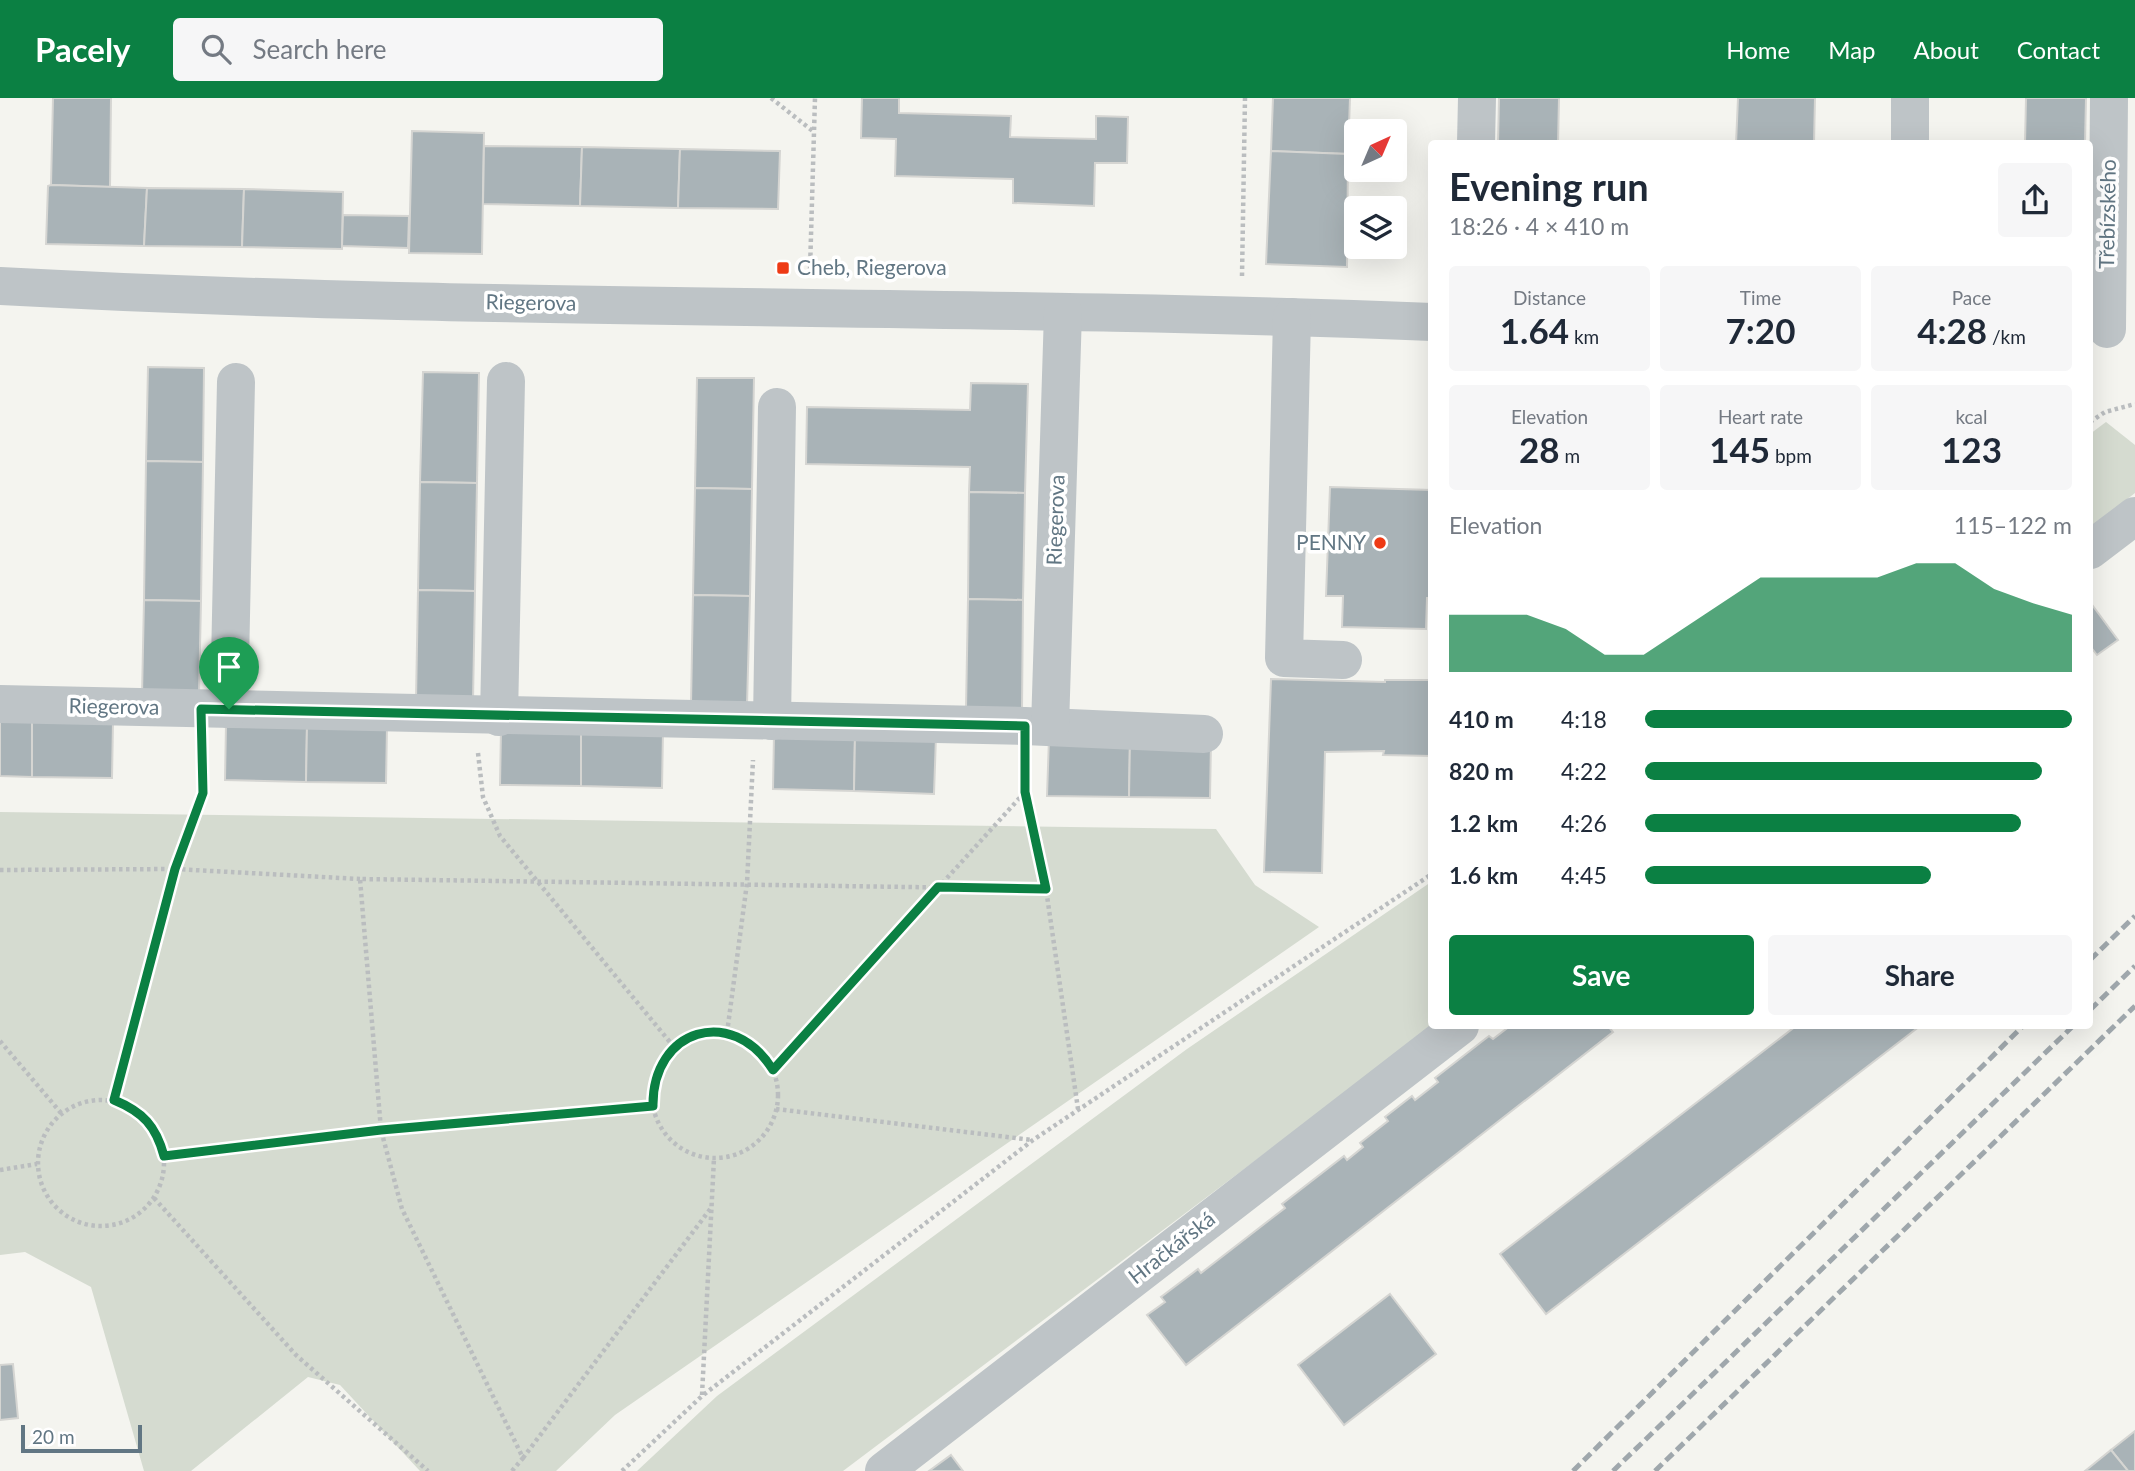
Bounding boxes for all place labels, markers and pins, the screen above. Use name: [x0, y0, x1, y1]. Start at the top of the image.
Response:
place label: Cheb, Riegerova: [797, 254, 947, 279]
marker: Cheb, Riegerova: [775, 260, 791, 276]
place label: PENNY: [1296, 529, 1367, 554]
marker: PENNY: [1372, 535, 1388, 551]
pin: [199, 637, 259, 709]

